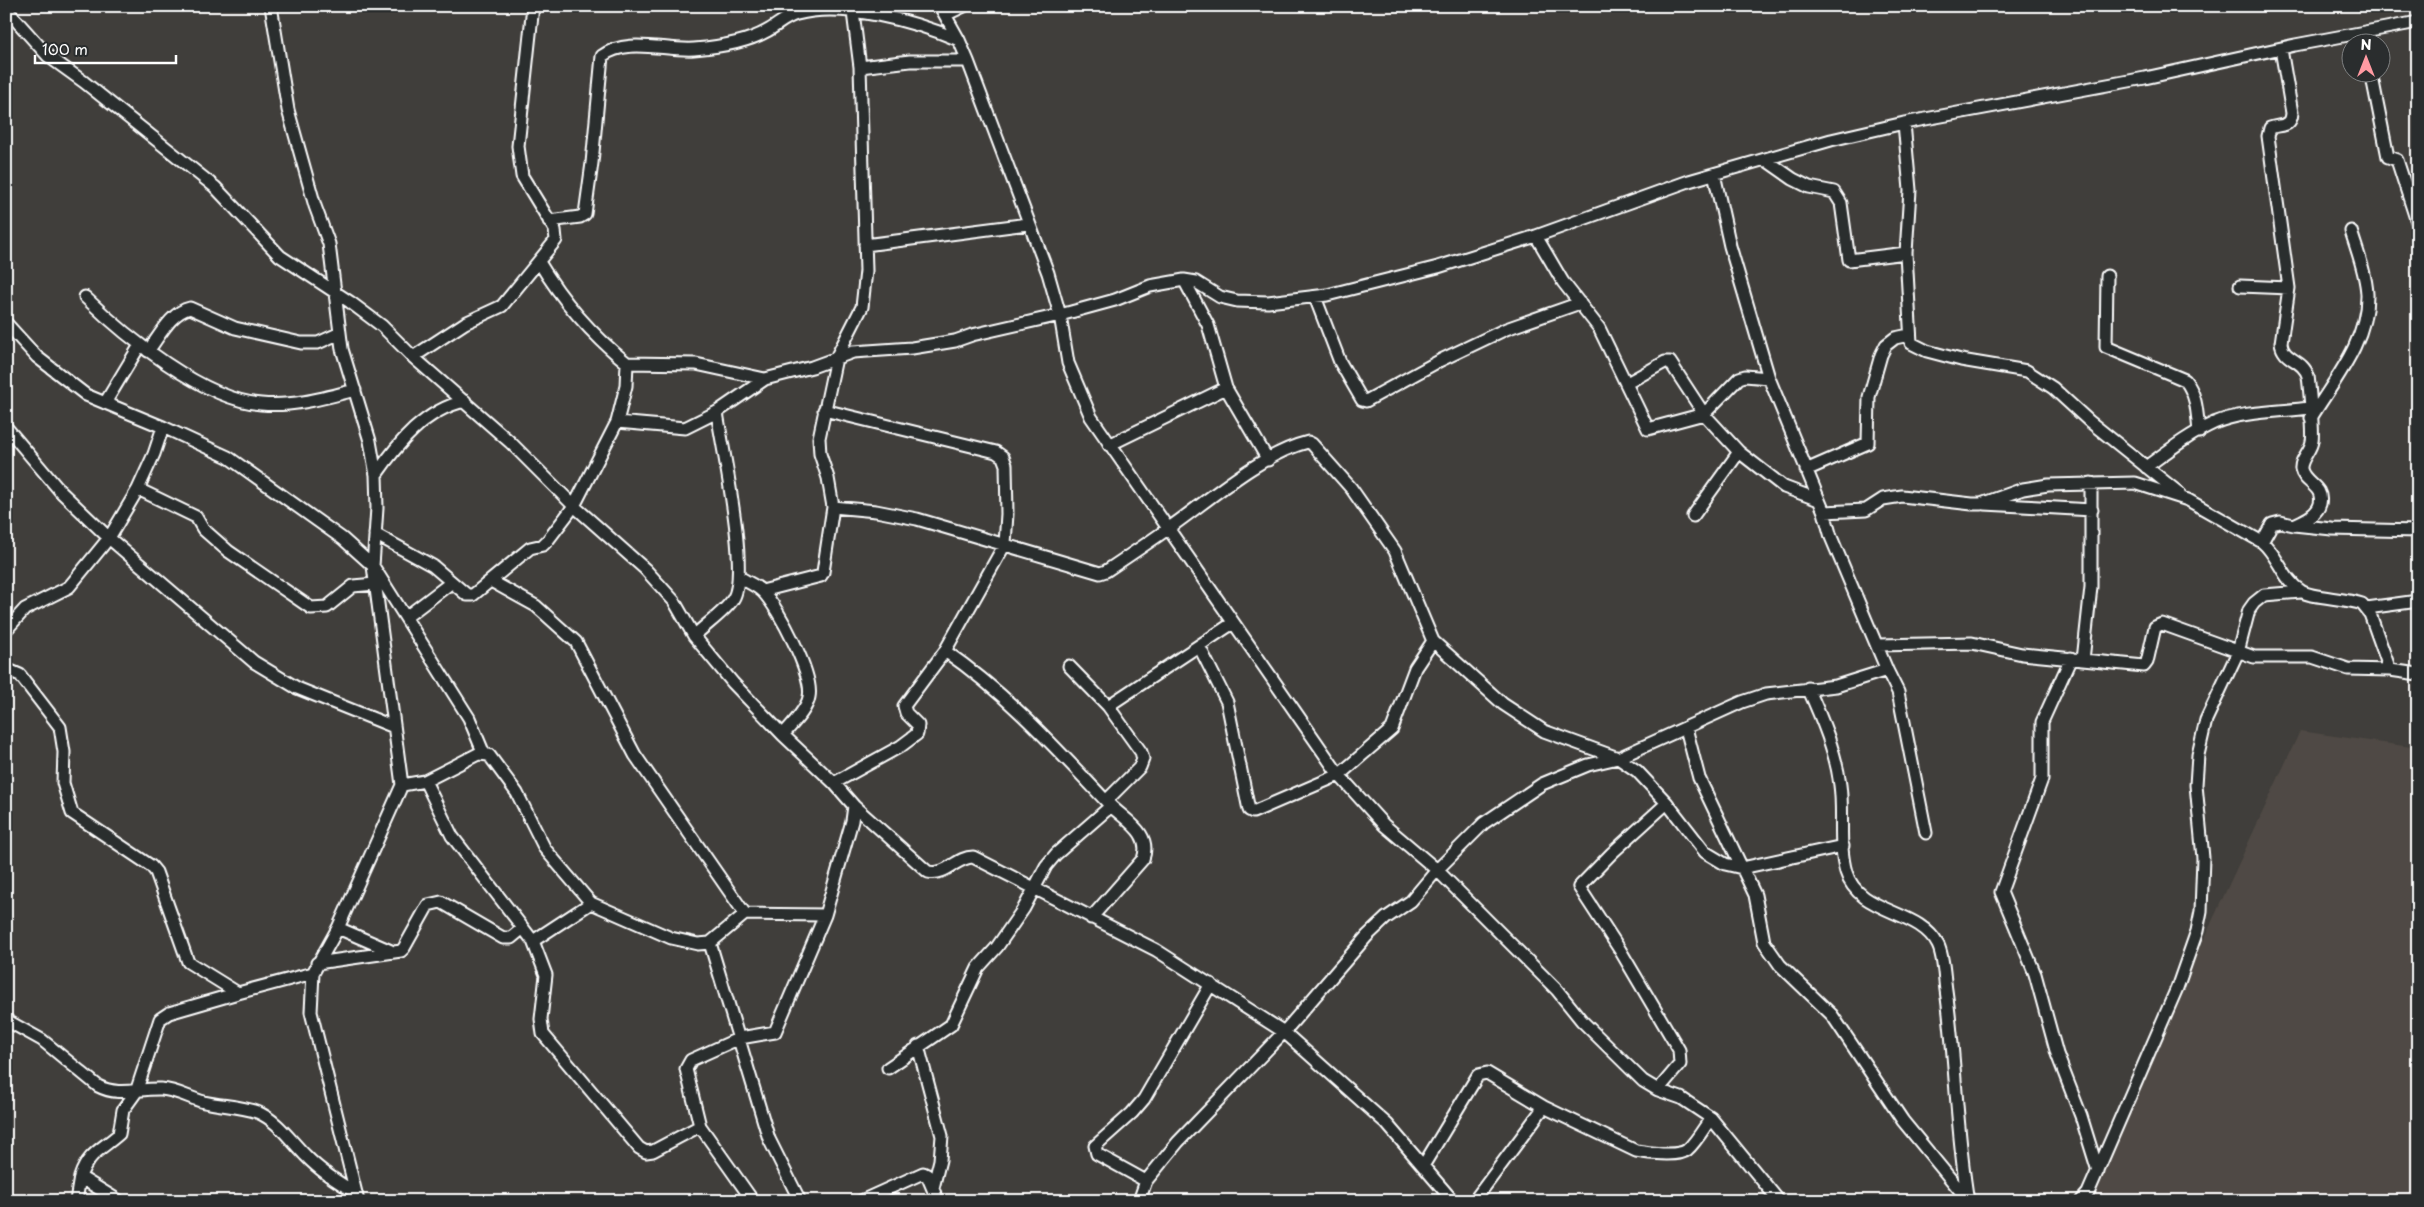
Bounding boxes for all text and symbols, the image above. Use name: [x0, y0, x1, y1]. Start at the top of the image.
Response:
scale bar: [35, 32, 176, 64]
north arrow: [2342, 32, 2392, 82]
text: N: [2360, 34, 2372, 55]
text: 100 m: [42, 37, 88, 60]

